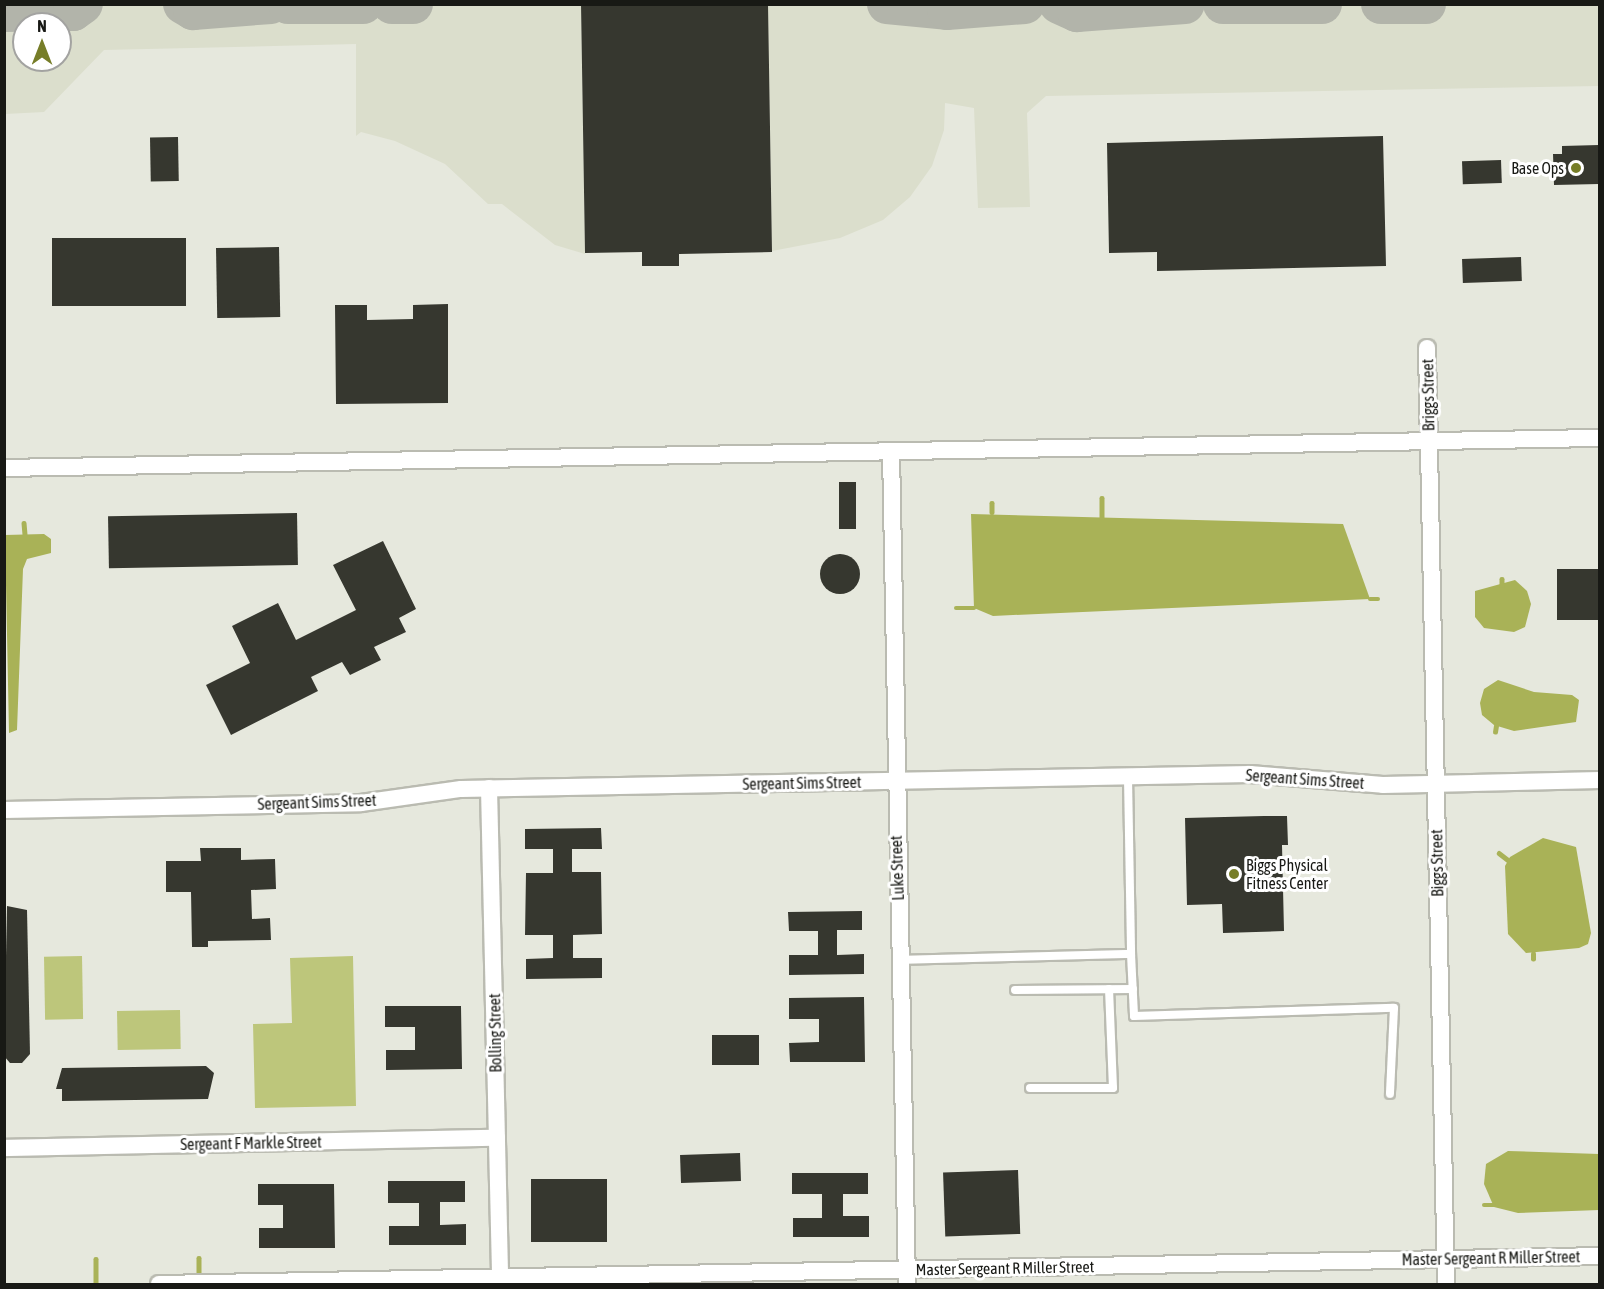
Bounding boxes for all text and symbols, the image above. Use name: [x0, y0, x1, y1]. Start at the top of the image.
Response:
north arrow: [12, 12, 72, 72]
text: N: [37, 17, 47, 35]
place label: Base Ops: [1511, 158, 1564, 178]
marker: Base Ops: [1569, 161, 1583, 175]
street label: Briggs Street: [1418, 359, 1438, 431]
street label: Sergeant Sims Street: [1245, 765, 1365, 793]
street label: Sergeant Sims Street: [742, 772, 862, 794]
street label: Sergeant Sims Street: [257, 790, 377, 814]
street label: Biggs Street: [1427, 829, 1447, 897]
street label: Luke Street: [886, 835, 908, 901]
place label: Biggs Physical Fitness Center: [1246, 855, 1328, 893]
marker: Biggs Physical Fitness Center: [1227, 867, 1241, 881]
street label: Bolling Street: [485, 993, 505, 1073]
street label: Sergeant F Markle Street: [180, 1132, 322, 1154]
street label: Master Sergeant R Miller Street: [1402, 1247, 1580, 1269]
street label: Master Sergeant R Miller Street: [916, 1257, 1094, 1279]

